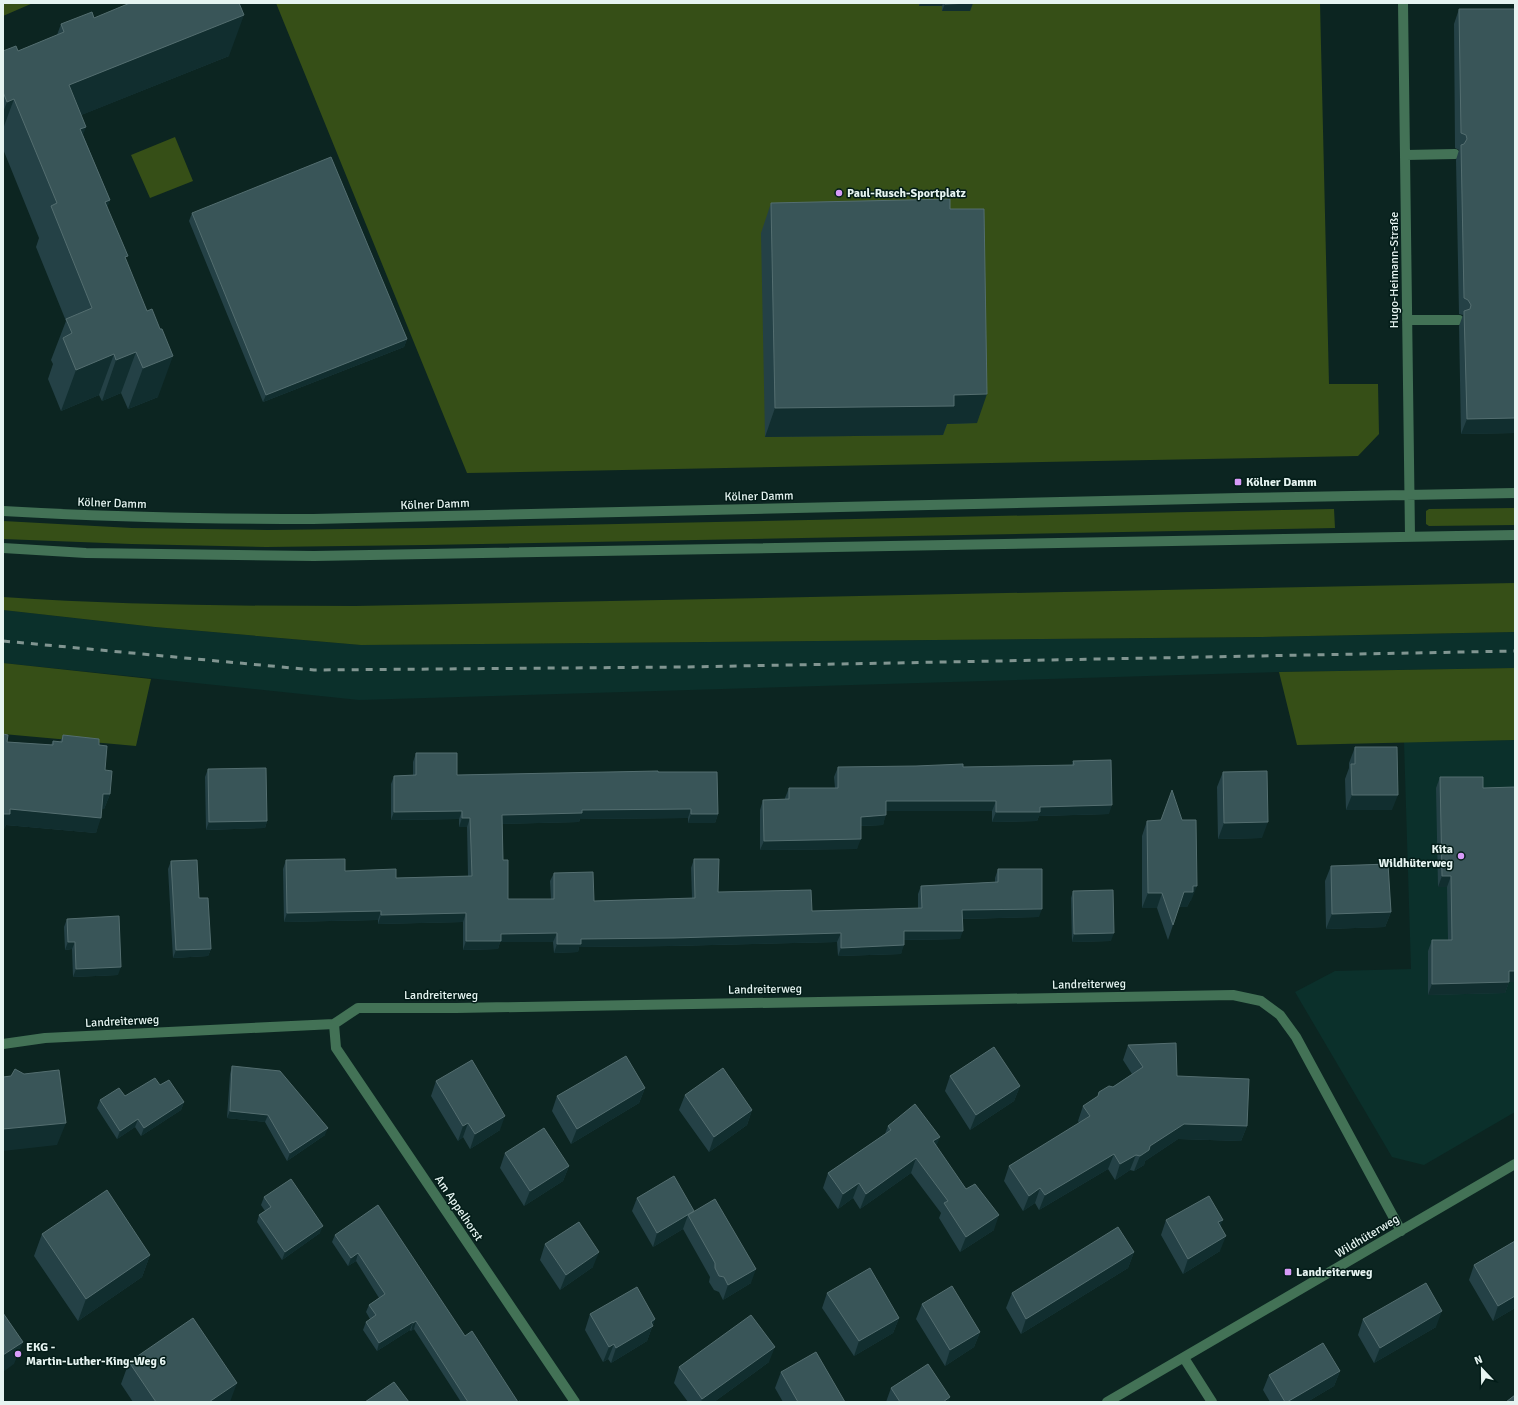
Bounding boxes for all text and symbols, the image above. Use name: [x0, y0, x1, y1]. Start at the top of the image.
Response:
place label: Paul-Rusch-Sportplatz: [847, 186, 967, 201]
marker: Paul-Rusch-Sportplatz: [834, 188, 844, 198]
street label: Hugo-Heimann-Straße: [1387, 212, 1402, 328]
place label: Kölner Damm: [1246, 475, 1317, 490]
marker: Kölner Damm: [1233, 477, 1243, 487]
street label: Kölner Damm: [724, 488, 794, 505]
street label: Kölner Damm: [77, 495, 147, 512]
street label: Kölner Damm: [400, 496, 470, 513]
place label: Kita Wildhüterweg: [1378, 842, 1454, 871]
marker: Kita Wildhüterweg: [1456, 851, 1466, 861]
street label: Landreiterweg: [1052, 976, 1126, 993]
street label: Landreiterweg: [728, 981, 802, 998]
street label: Landreiterweg: [404, 988, 478, 1003]
street label: Landreiterweg: [85, 1012, 159, 1031]
street label: Am Appelhorst: [431, 1173, 486, 1244]
street label: Wildhüterweg: [1333, 1211, 1402, 1261]
place label: Landreiterweg: [1296, 1265, 1373, 1280]
marker: Landreiterweg: [1283, 1267, 1293, 1277]
place label: EKG - Martin-Luther-King-Weg 6: [26, 1340, 166, 1369]
marker: EKG - Martin-Luther-King-Weg 6: [13, 1349, 23, 1359]
north arrow: [1462, 1349, 1502, 1389]
text: N: [1472, 1353, 1484, 1368]

